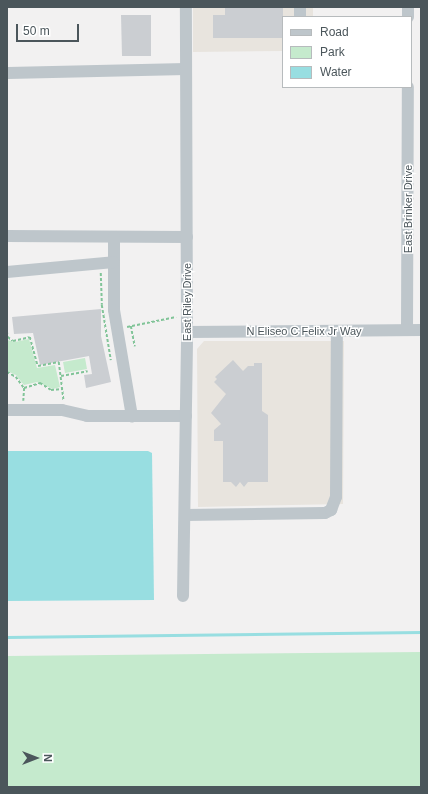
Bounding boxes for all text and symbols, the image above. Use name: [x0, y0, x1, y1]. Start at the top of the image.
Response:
scale bar: [18, 16, 81, 42]
legend: [282, 16, 412, 88]
text: 50 m: [23, 24, 50, 38]
text: Road: [320, 25, 349, 39]
text: Park: [320, 45, 345, 59]
text: Water: [320, 65, 352, 79]
street label: East Brinker Drive: [401, 165, 415, 253]
street label: East Riley Drive: [180, 263, 194, 341]
street label: N Eliseo C Felix Jr Way: [246, 324, 362, 338]
north arrow: [16, 738, 56, 778]
text: N: [42, 754, 54, 762]

